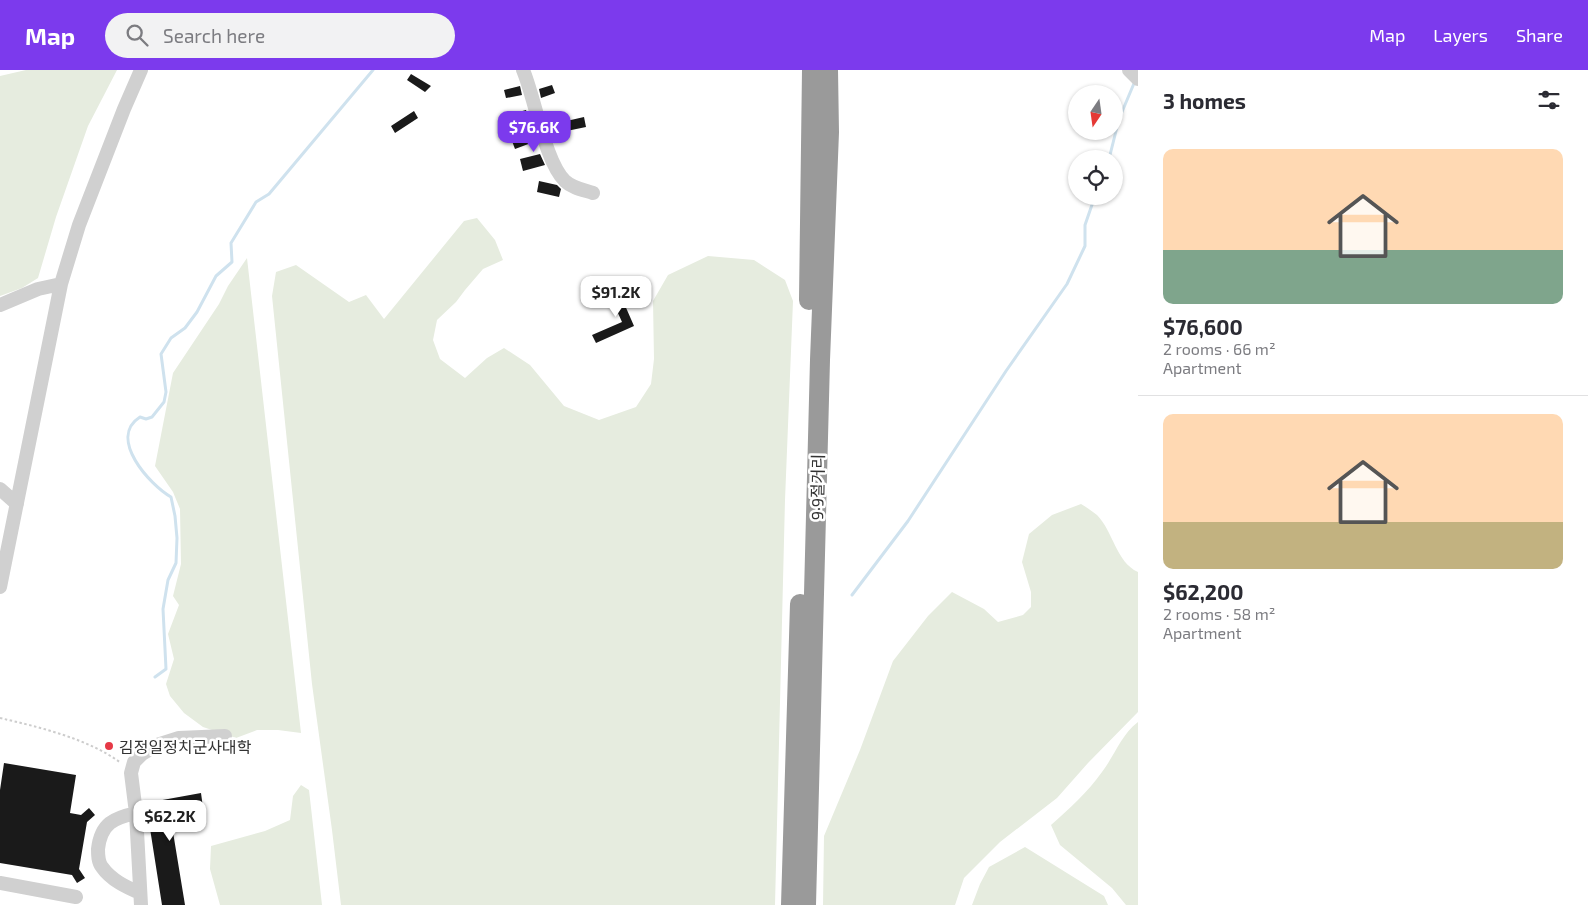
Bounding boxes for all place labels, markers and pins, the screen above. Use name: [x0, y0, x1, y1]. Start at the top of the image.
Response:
pin: $76.6K: [493, 111, 575, 153]
pin: $91.2K: [575, 276, 657, 318]
place label: 김정일정치군사대학: [119, 737, 252, 756]
marker: 김정일정치군사대학: [103, 740, 115, 752]
pin: $62.2K: [129, 800, 211, 842]

